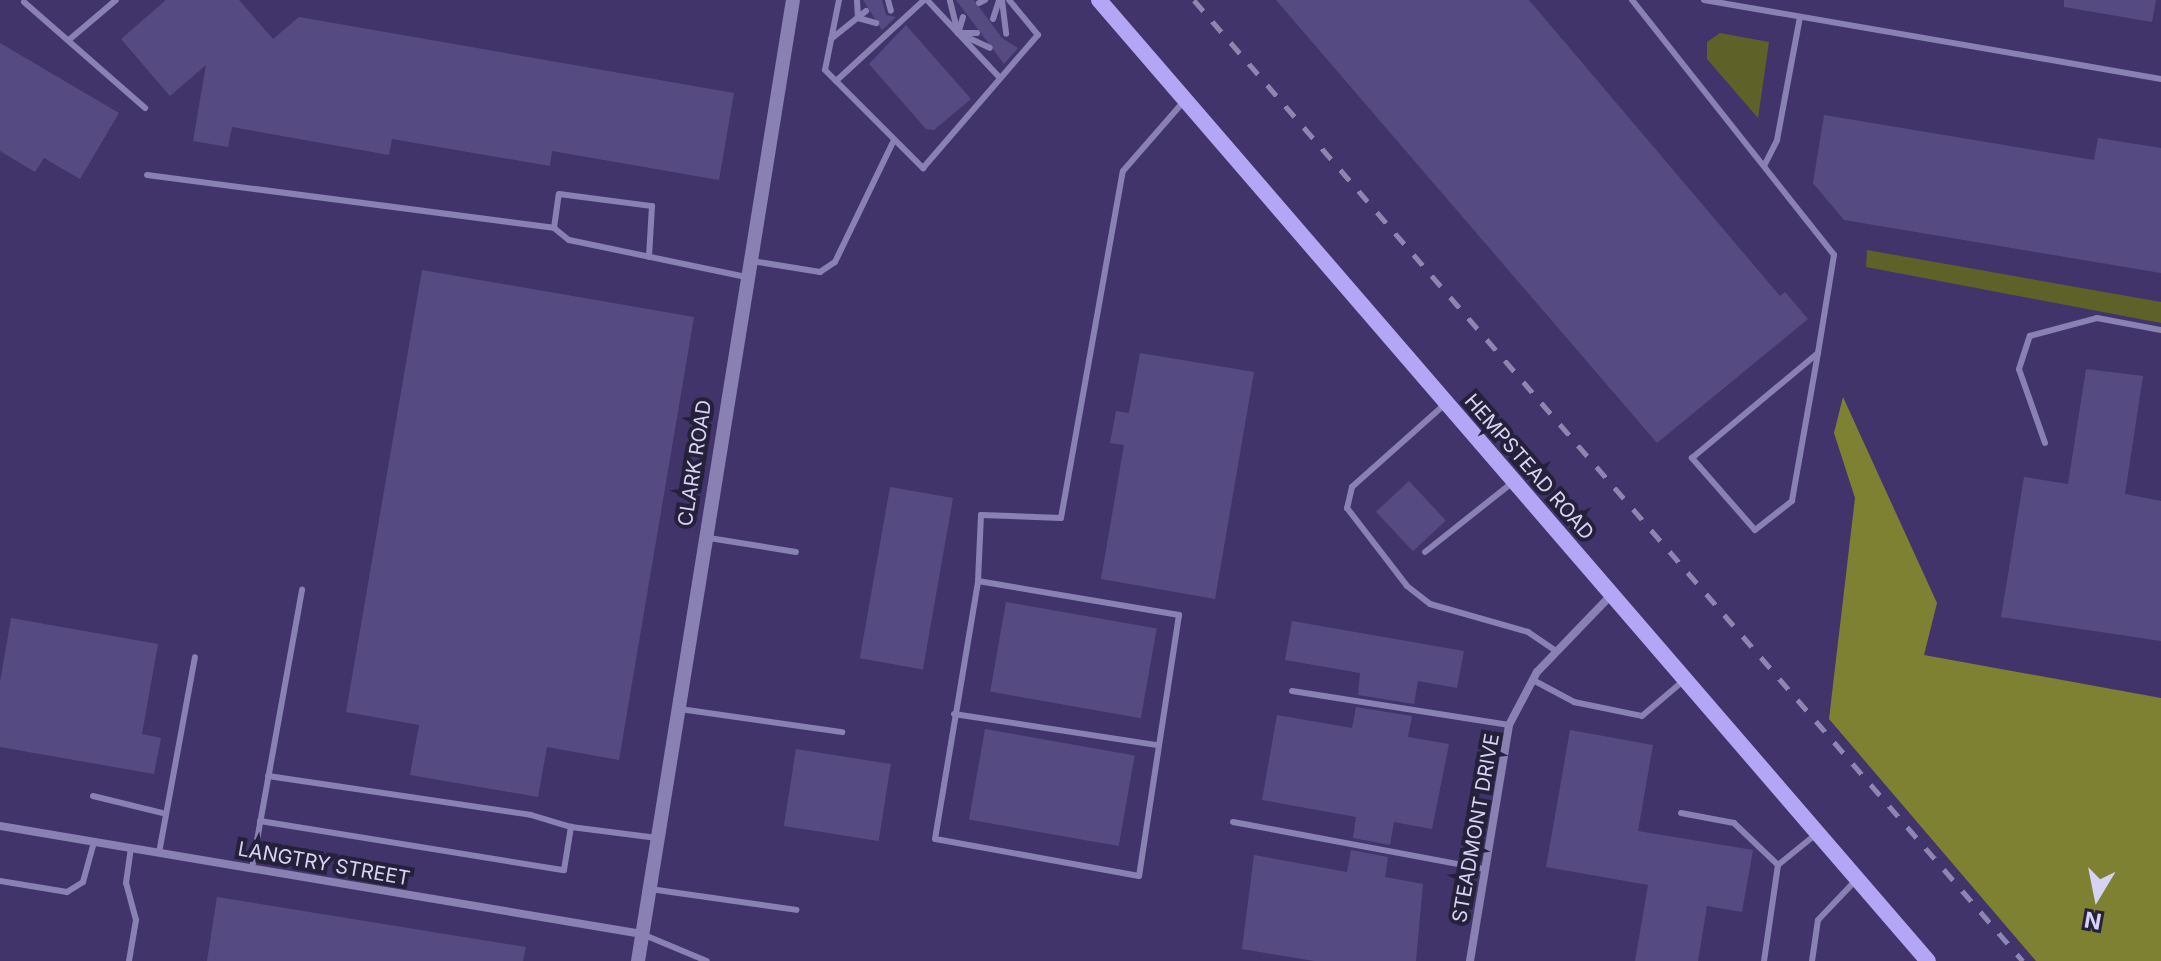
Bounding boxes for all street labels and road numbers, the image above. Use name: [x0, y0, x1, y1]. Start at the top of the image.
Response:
street label: HEMPSTEAD ROAD: [1459, 389, 1599, 545]
street label: CLARK ROAD: [673, 398, 717, 528]
street label: STEADMONT DRIVE: [1448, 732, 1504, 924]
street label: LANGTRY STREET: [236, 837, 412, 891]

